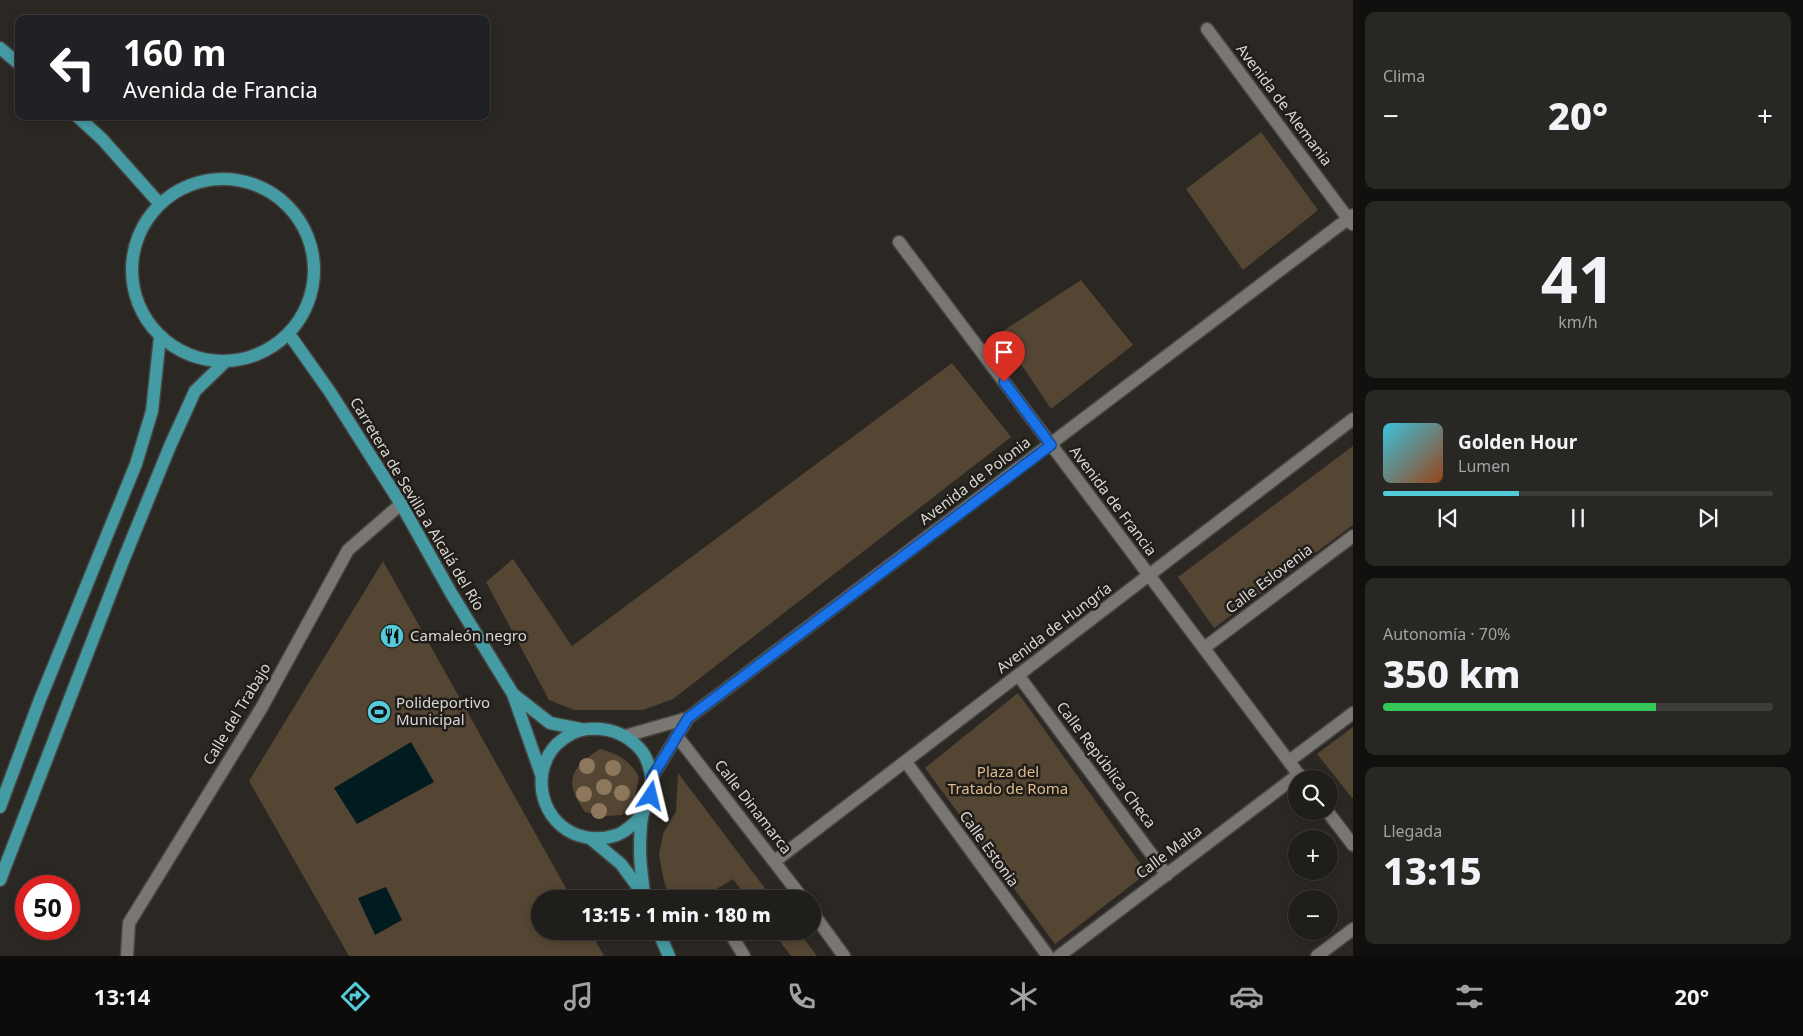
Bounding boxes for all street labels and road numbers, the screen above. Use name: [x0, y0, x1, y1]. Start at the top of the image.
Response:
street label: Avenida de Alemania: [1232, 39, 1337, 169]
street label: Carretera de Sevilla a Alcalá del Río: [346, 393, 490, 614]
street label: Avenida de Polonia: [915, 432, 1034, 529]
street label: Avenida de Francia: [1066, 441, 1162, 559]
street label: Calle Eslovenia: [1221, 539, 1316, 617]
street label: Avenida de Hungría: [992, 577, 1115, 677]
street label: Calle del Trabajo: [198, 659, 275, 768]
street label: Calle República Checa: [1053, 697, 1161, 832]
street label: Calle Dinamarca: [711, 755, 797, 858]
street label: Calle Estonia: [955, 806, 1024, 891]
street label: Calle Malta: [1131, 820, 1205, 883]

